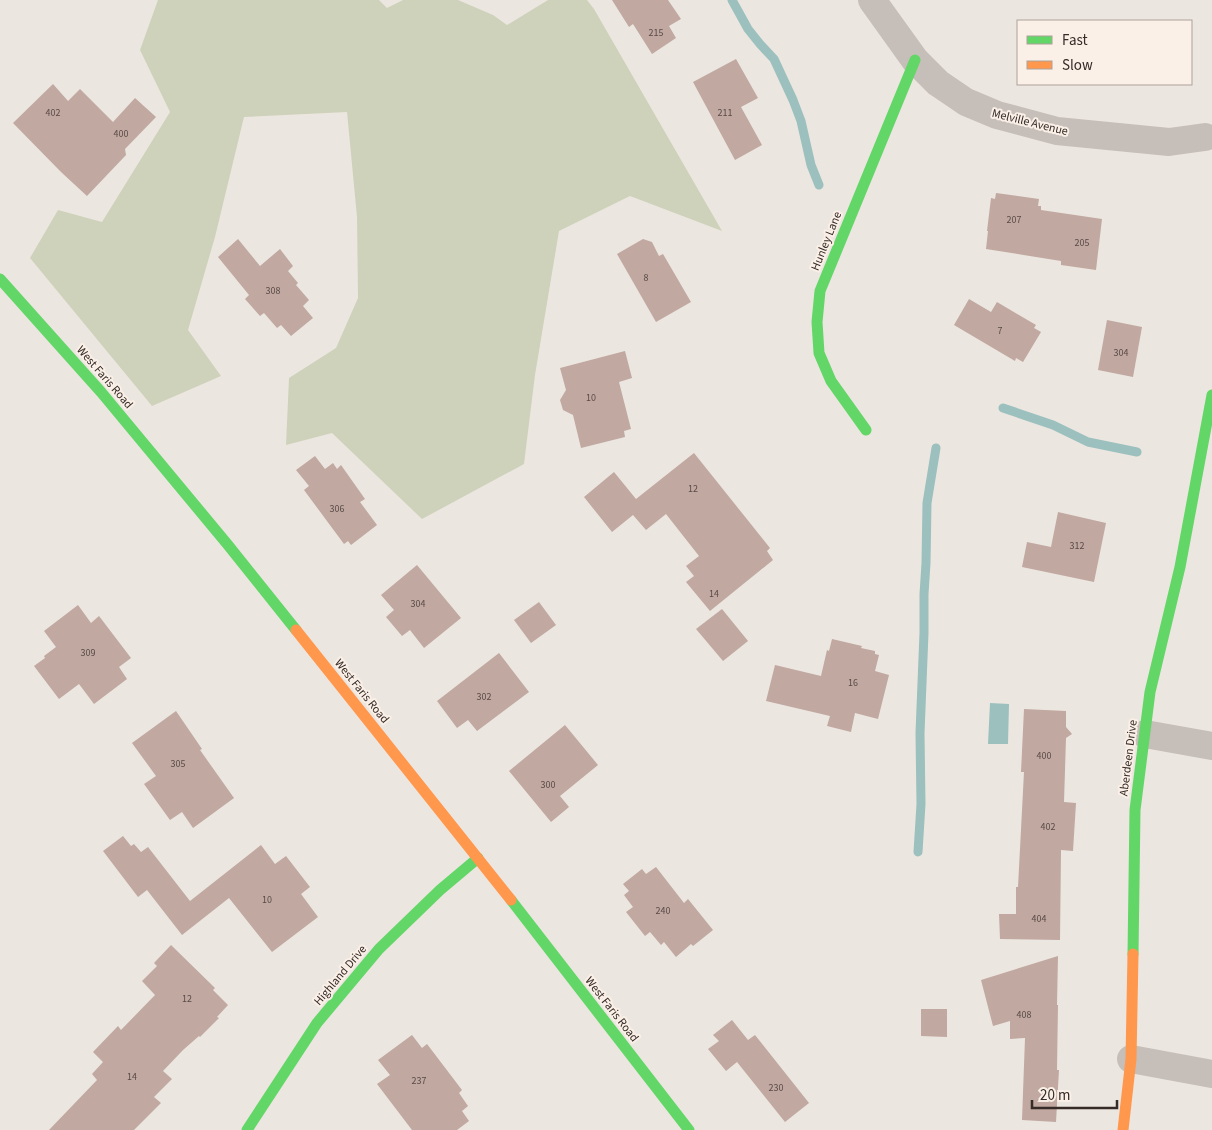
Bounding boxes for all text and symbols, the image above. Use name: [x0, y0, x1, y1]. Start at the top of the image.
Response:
legend: [1017, 20, 1192, 85]
house number: 215: [649, 26, 663, 40]
text: Fast: [1062, 30, 1088, 51]
text: Slow: [1062, 55, 1093, 76]
street label: Melville Avenue: [990, 105, 1070, 140]
house number: 402: [46, 106, 60, 120]
house number: 211: [718, 106, 732, 120]
house number: 400: [114, 127, 128, 141]
street label: Hunley Lane: [807, 209, 846, 273]
house number: 207: [1007, 213, 1021, 227]
house number: 205: [1075, 236, 1089, 250]
house number: 8: [644, 271, 649, 285]
house number: 308: [266, 284, 280, 298]
house number: 7: [998, 324, 1003, 338]
street label: West Faris Road: [72, 342, 137, 413]
house number: 304: [1114, 346, 1128, 360]
house number: 10: [586, 391, 596, 405]
house number: 12: [688, 482, 698, 496]
house number: 306: [330, 502, 344, 516]
house number: 312: [1070, 539, 1084, 553]
house number: 14: [709, 587, 719, 601]
house number: 304: [411, 597, 425, 611]
house number: 309: [81, 646, 95, 660]
street label: West Faris Road: [330, 655, 393, 727]
house number: 16: [848, 676, 858, 690]
house number: 302: [477, 690, 491, 704]
street label: Aberdeen Drive: [1115, 719, 1142, 797]
house number: 400: [1037, 749, 1051, 763]
house number: 305: [171, 757, 185, 771]
house number: 300: [541, 778, 555, 792]
house number: 402: [1041, 820, 1055, 834]
house number: 10: [262, 893, 272, 907]
house number: 240: [656, 904, 670, 918]
house number: 404: [1032, 912, 1046, 926]
street label: Highland Drive: [310, 941, 371, 1009]
street label: West Faris Road: [581, 973, 642, 1045]
house number: 12: [182, 992, 192, 1006]
house number: 408: [1017, 1008, 1031, 1022]
house number: 14: [127, 1070, 137, 1084]
house number: 237: [412, 1074, 426, 1088]
scale bar: [1032, 1078, 1117, 1110]
house number: 230: [769, 1081, 783, 1095]
text: 20 m: [1040, 1085, 1070, 1106]

